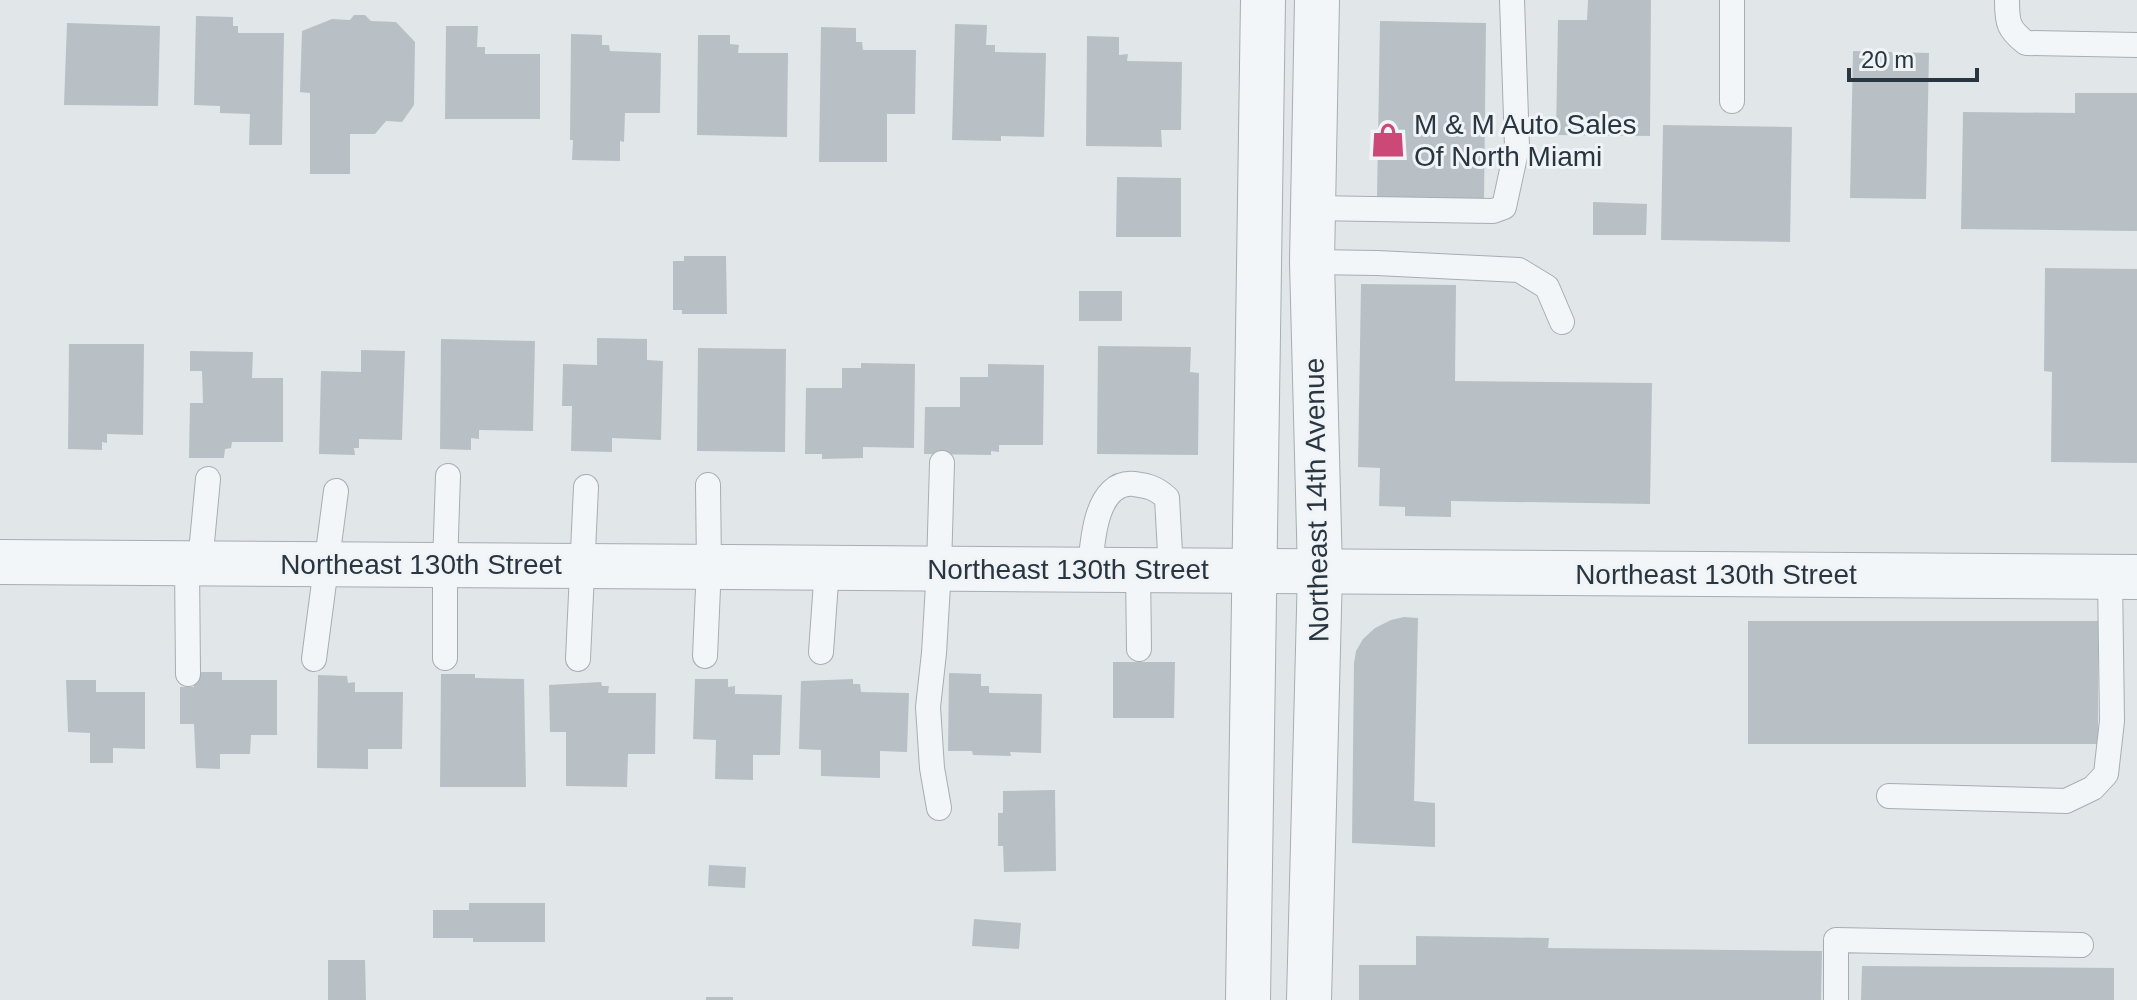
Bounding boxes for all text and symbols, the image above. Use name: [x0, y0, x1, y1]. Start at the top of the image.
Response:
scale bar: [1849, 32, 1977, 82]
text: 20 m: [1861, 46, 1914, 73]
place label: M & M Auto Sales Of North Miami: [1414, 109, 1637, 172]
shop icon: M & M Auto Sales Of North Miami: [1369, 121, 1407, 159]
street label: Northeast 14th Avenue: [1299, 358, 1334, 642]
street label: Northeast 130th Street: [280, 549, 562, 580]
street label: Northeast 130th Street: [927, 554, 1209, 585]
street label: Northeast 130th Street: [1575, 559, 1857, 590]

